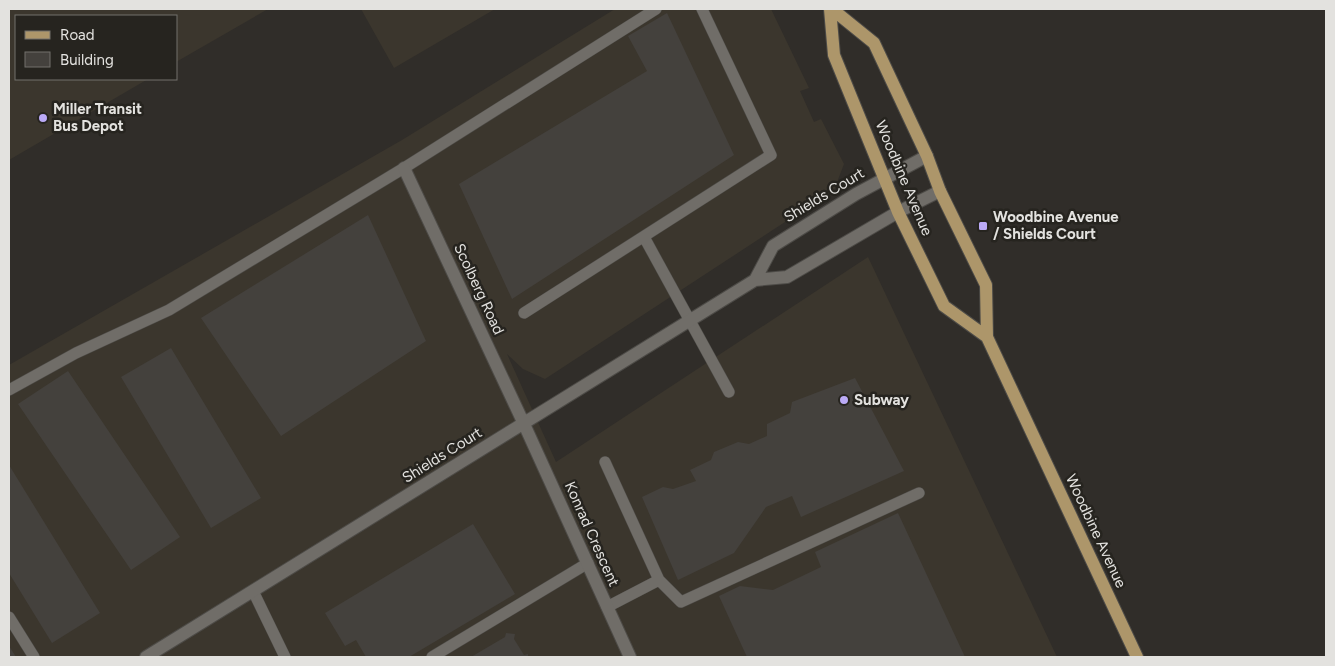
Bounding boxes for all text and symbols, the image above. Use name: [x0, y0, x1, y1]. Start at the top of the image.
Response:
legend: [15, 15, 178, 80]
text: Road: [60, 26, 95, 44]
text: Building: [60, 51, 114, 69]
place label: Miller Transit Bus Depot: [53, 100, 142, 135]
marker: Miller Transit Bus Depot: [37, 112, 49, 124]
street label: Woodbine Avenue: [872, 118, 936, 238]
street label: Shields Court: [781, 164, 868, 226]
place label: Woodbine Avenue / Shields Court: [993, 208, 1119, 243]
marker: Woodbine Avenue / Shields Court: [977, 220, 989, 232]
street label: Scolberg Road: [450, 241, 508, 337]
place label: Subway: [854, 391, 909, 409]
marker: Subway: [838, 394, 850, 406]
street label: Shields Court: [399, 423, 485, 487]
street label: Woodbine Avenue: [1062, 471, 1130, 591]
street label: Konrad Crescent: [561, 479, 623, 589]

